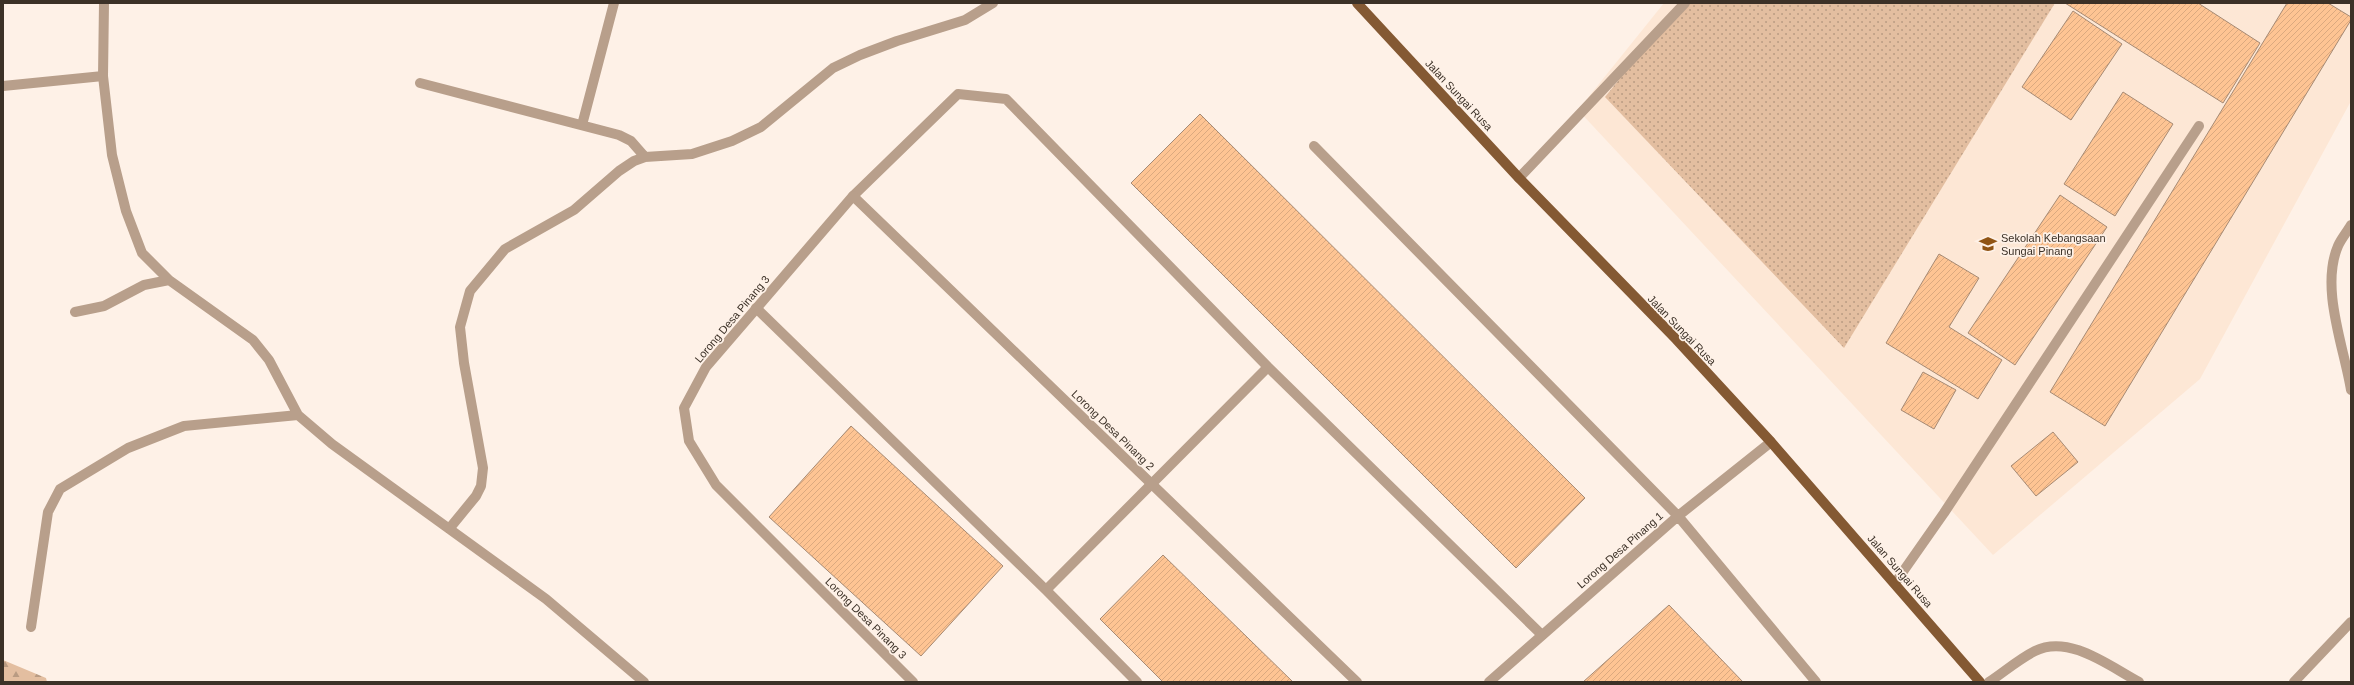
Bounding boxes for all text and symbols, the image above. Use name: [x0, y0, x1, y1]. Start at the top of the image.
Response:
street label: Jalan Sungai Rusa: [1423, 57, 1495, 134]
place label: Sekolah Kebangsaan Sungai Pinang: [2001, 232, 2106, 257]
school or university icon: Sekolah Kebangsaan Sungai Pinang: [1978, 234, 1998, 254]
street label: Lorong Desa Pinang 3: [692, 273, 772, 365]
street label: Jalan Sungai Rusa: [1646, 293, 1719, 368]
street label: Lorong Desa Pinang 2: [1069, 388, 1157, 472]
street label: Lorong Desa Pinang 1: [1575, 510, 1665, 590]
street label: Jalan Sungai Rusa: [1865, 532, 1935, 610]
street label: Lorong Desa Pinang 3: [823, 575, 909, 661]

